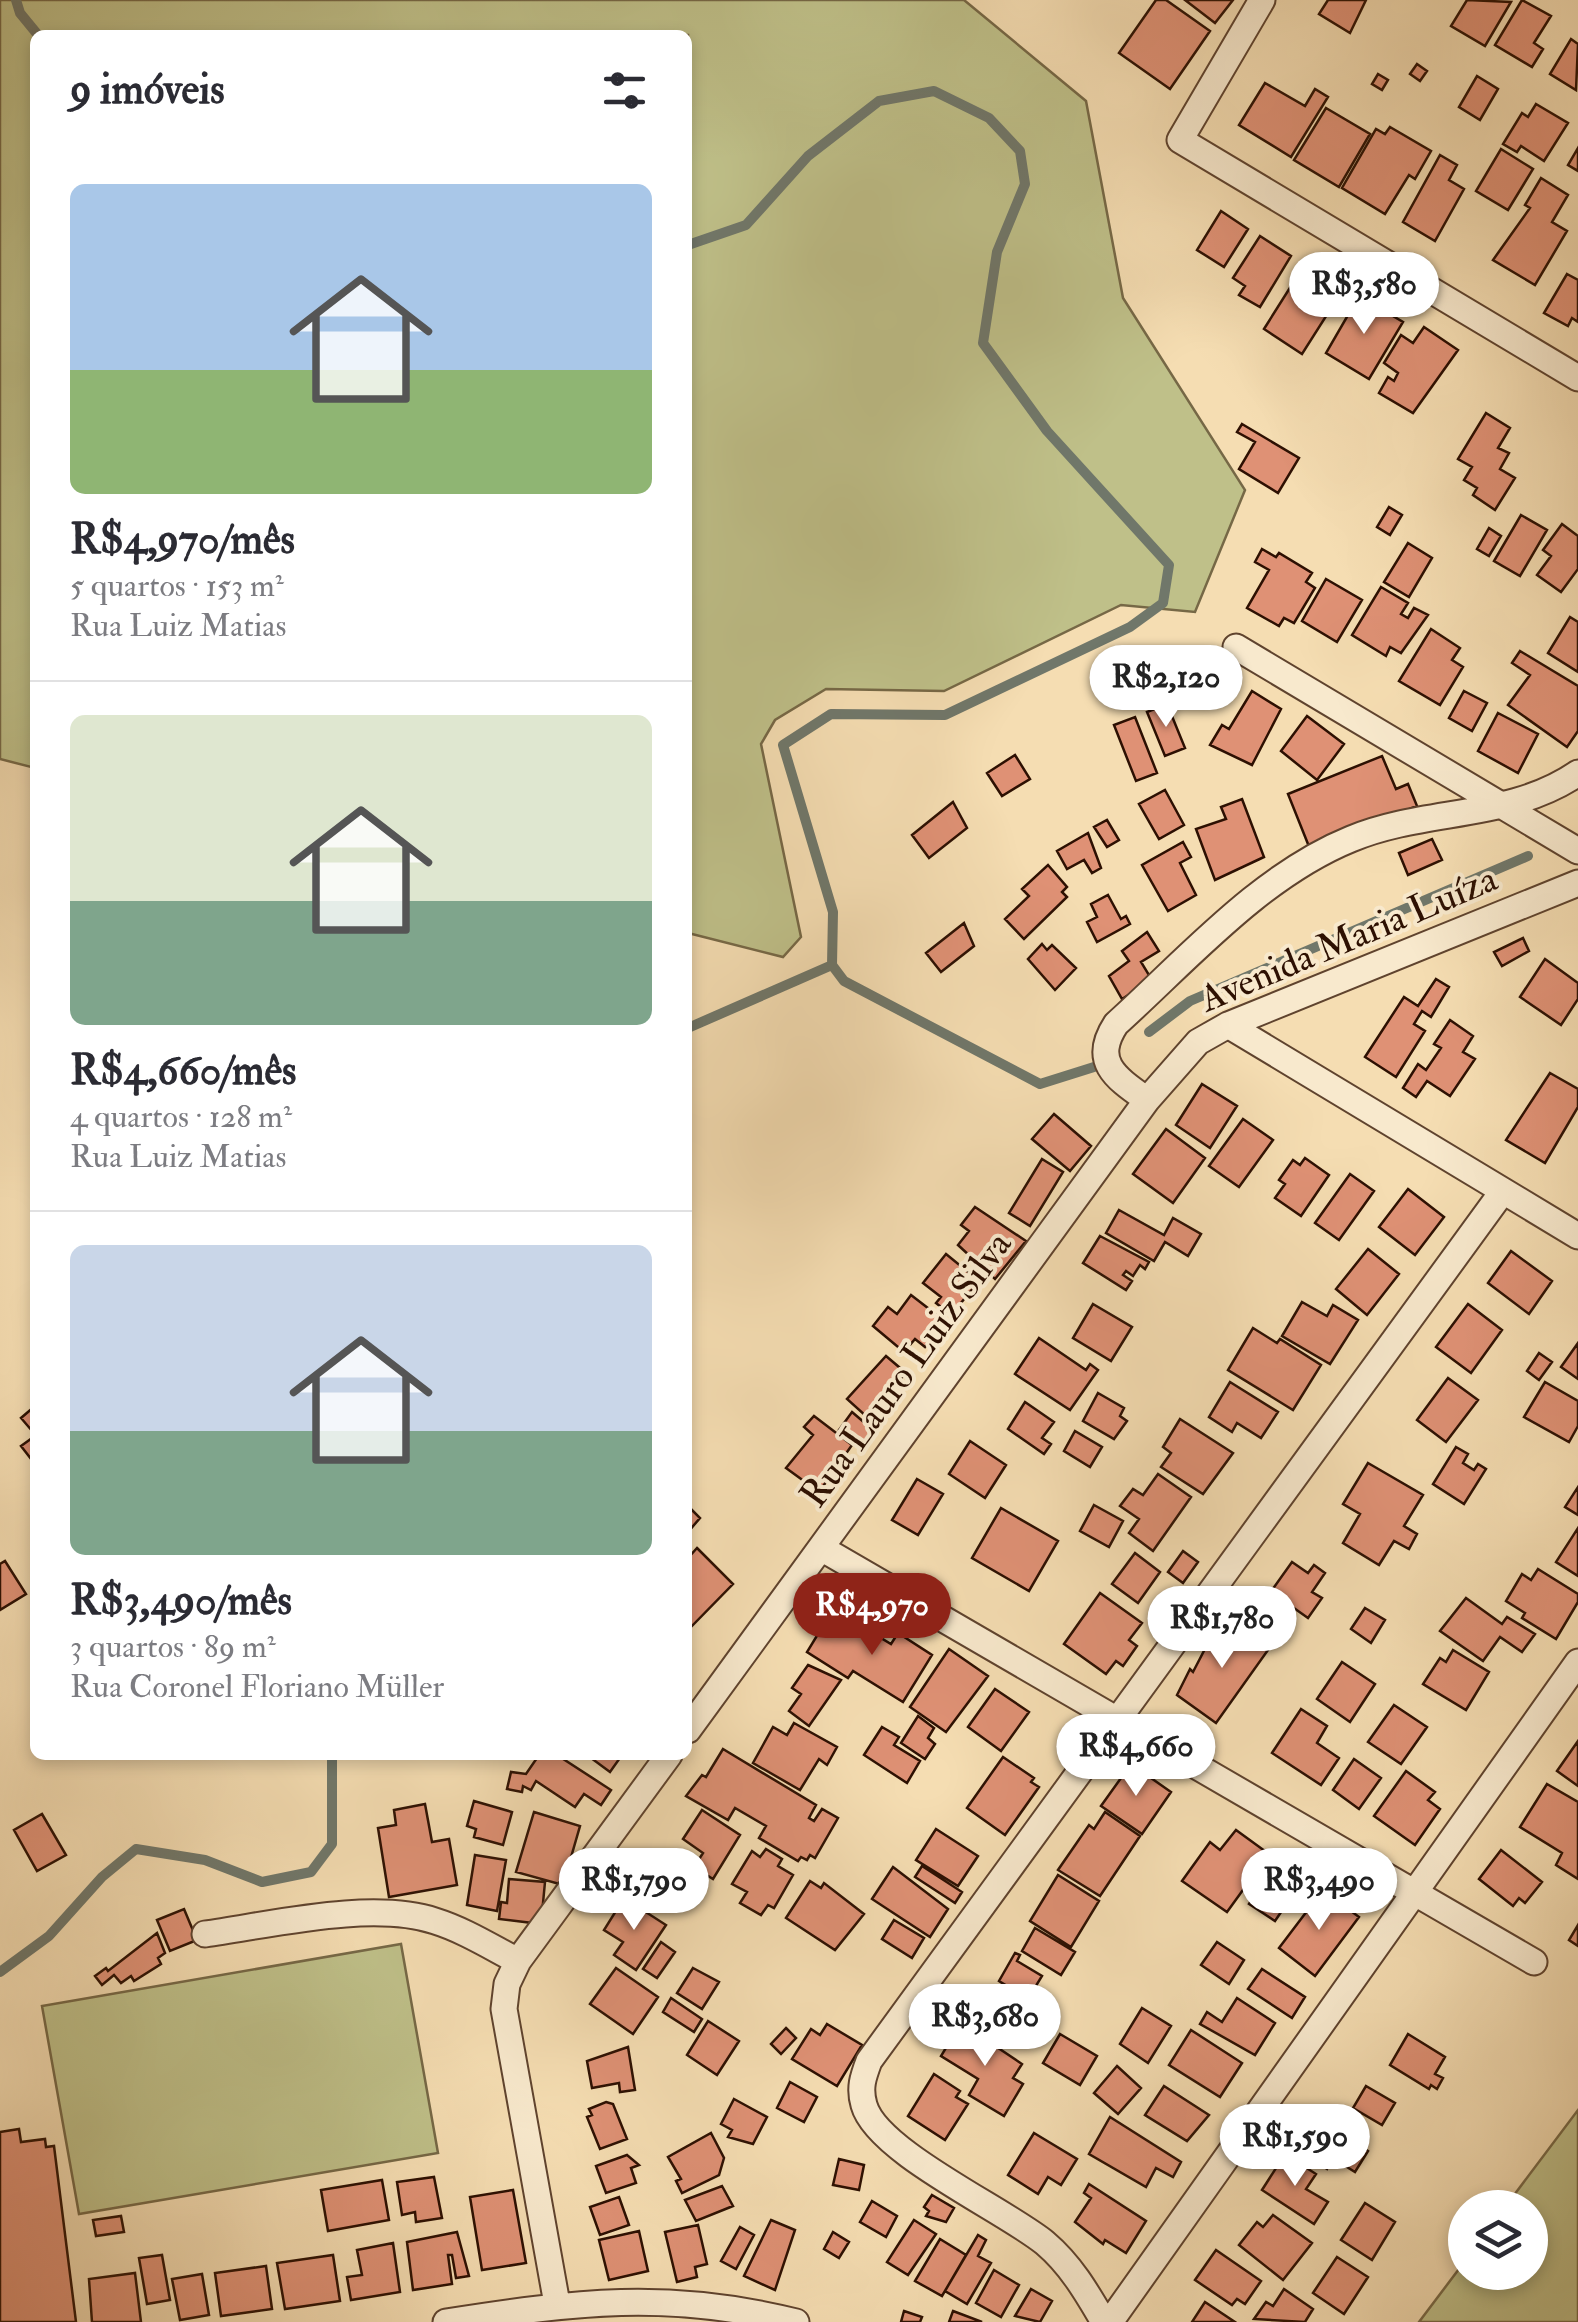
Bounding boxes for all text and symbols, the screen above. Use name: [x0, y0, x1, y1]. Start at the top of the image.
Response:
icon: filters: [597, 63, 652, 118]
text: 9 imóveis: [70, 64, 225, 116]
icon: home: [271, 249, 451, 429]
pin: R$3,580: [1272, 252, 1456, 337]
text: R$3,580: [1311, 264, 1417, 304]
text: R$4,970/mês: [70, 514, 295, 566]
text: 5 quartos · 153 m²: [70, 566, 284, 606]
text: Rua Luiz Matias: [70, 606, 286, 646]
pin: R$2,120: [1074, 645, 1258, 730]
text: R$2,120: [1112, 657, 1220, 697]
icon: home: [271, 780, 451, 960]
street label: Avenida Maria Luíza: [1192, 854, 1505, 1024]
text: R$4,660/mês: [70, 1045, 297, 1097]
text: 4 quartos · 128 m²: [70, 1097, 292, 1137]
text: Rua Luiz Matias: [70, 1137, 286, 1177]
street label: Rua Lauro Luiz Silva: [790, 1222, 1022, 1517]
icon: home: [271, 1310, 451, 1490]
pin: R$4,970: [780, 1573, 964, 1658]
text: R$3,490/mês: [70, 1575, 292, 1627]
text: R$4,970: [815, 1585, 929, 1625]
pin: R$1,780: [1130, 1586, 1314, 1671]
text: R$1,780: [1170, 1598, 1274, 1638]
text: 3 quartos · 89 m²: [70, 1627, 276, 1667]
text: Rua Coronel Floriano Müller: [70, 1667, 444, 1707]
pin: R$4,660: [1044, 1714, 1228, 1799]
text: R$4,660: [1078, 1726, 1194, 1766]
pin: R$1,790: [542, 1848, 726, 1933]
pin: R$3,490: [1227, 1848, 1411, 1933]
text: R$1,790: [581, 1860, 687, 1900]
text: R$3,490: [1263, 1860, 1375, 1900]
pin: R$3,680: [893, 1984, 1077, 2069]
text: R$3,680: [931, 1996, 1039, 2036]
pin: R$1,590: [1203, 2104, 1387, 2189]
text: R$1,590: [1242, 2116, 1348, 2156]
map controls: [1448, 2190, 1548, 2290]
button: layers: [1448, 2190, 1548, 2290]

